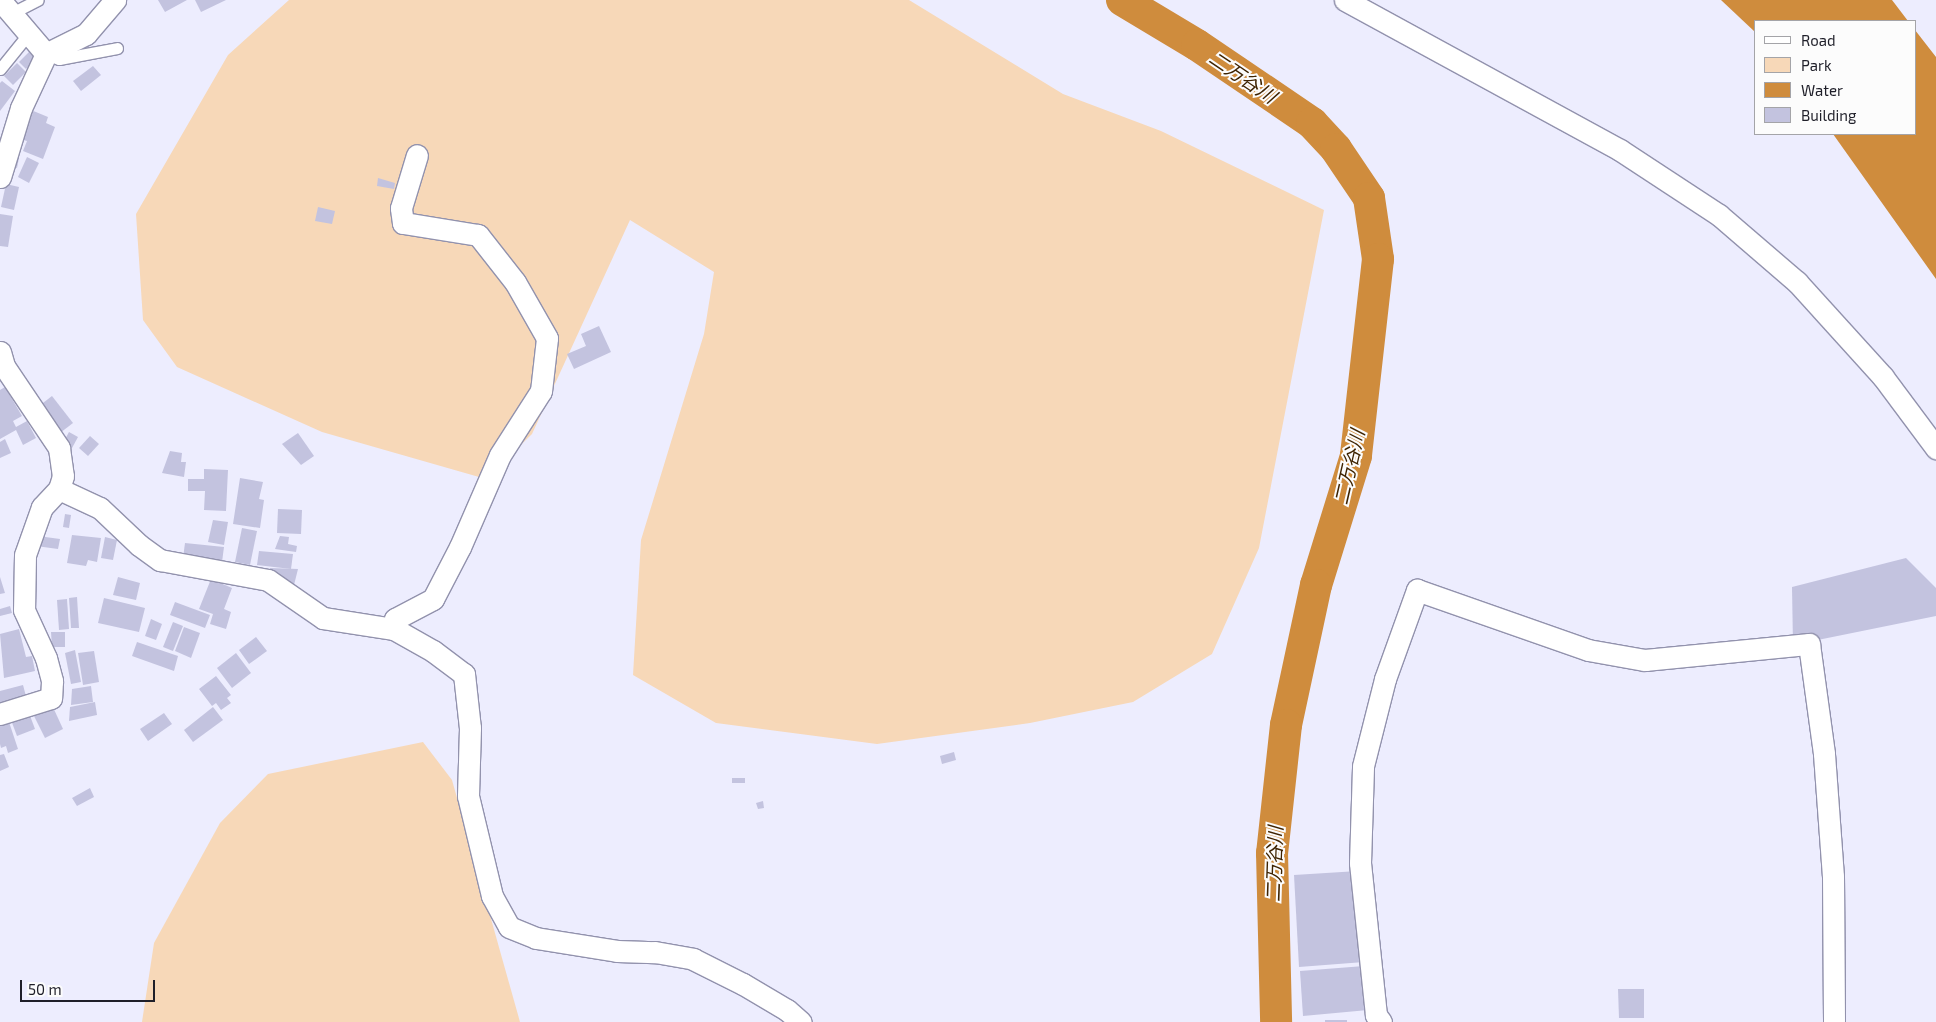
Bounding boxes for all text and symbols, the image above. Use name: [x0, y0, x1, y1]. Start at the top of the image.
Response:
legend: [1754, 20, 1916, 135]
text: Road: [1801, 31, 1836, 49]
water label: 二万谷川: [1205, 46, 1281, 108]
text: Park: [1801, 56, 1832, 74]
text: Water: [1801, 81, 1843, 99]
text: Building: [1801, 106, 1856, 124]
water label: 二万谷川: [1329, 427, 1369, 507]
water label: 二万谷川: [1261, 826, 1287, 902]
scale bar: [22, 970, 158, 1002]
text: 50 m: [28, 980, 62, 998]

